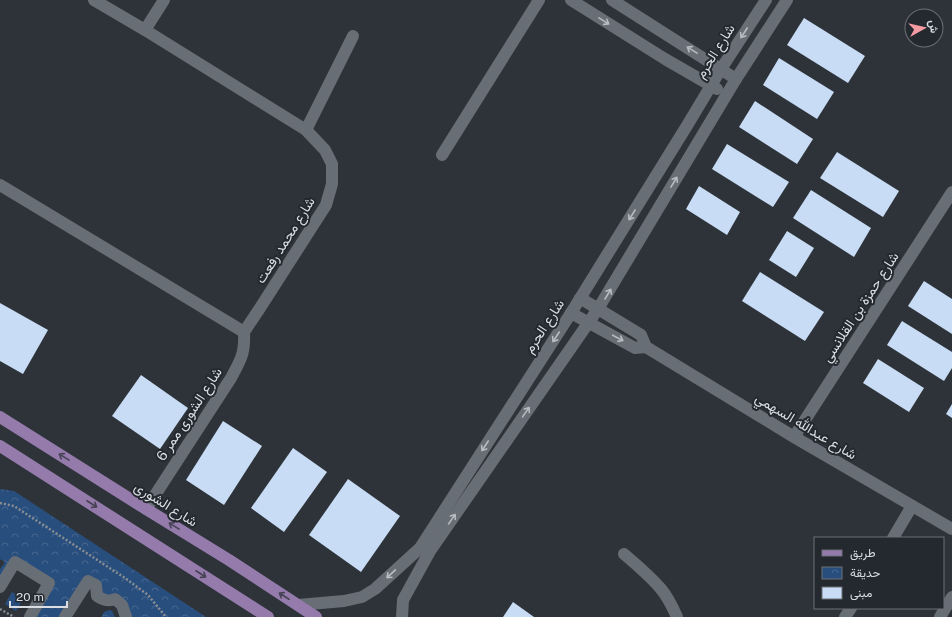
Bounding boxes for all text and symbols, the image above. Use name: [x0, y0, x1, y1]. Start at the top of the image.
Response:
north arrow: [904, 8, 944, 48]
one-way arrow: [598, 17, 610, 25]
text: ش: [926, 19, 941, 34]
street label: شارع الحرم: [692, 21, 740, 83]
one-way arrow: [740, 27, 748, 38]
one-way arrow: [686, 46, 697, 54]
one-way arrow: [671, 176, 679, 188]
street label: شارع محمد رفعت: [252, 194, 320, 288]
one-way arrow: [627, 209, 635, 221]
street label: شارع حمزة بن القلانسي: [818, 249, 905, 367]
one-way arrow: [604, 288, 612, 300]
street label: شارع الحرم: [521, 296, 570, 358]
one-way arrow: [551, 331, 559, 343]
one-way arrow: [611, 335, 623, 343]
street label: شارع الشورى ممر 6: [153, 364, 228, 465]
street label: شارع عبدالله السهمي: [750, 389, 860, 466]
one-way arrow: [522, 407, 530, 418]
one-way arrow: [481, 440, 489, 451]
one-way arrow: [59, 453, 70, 461]
street label: شارع الشورى: [130, 478, 201, 532]
one-way arrow: [86, 501, 98, 509]
one-way arrow: [448, 514, 456, 525]
one-way arrow: [169, 522, 180, 530]
legend: [814, 537, 944, 609]
text: طريق: [850, 546, 876, 561]
text: حديقة: [850, 566, 880, 580]
one-way arrow: [386, 570, 396, 579]
one-way arrow: [195, 571, 207, 579]
scale bar: [10, 583, 67, 609]
text: مبنى: [850, 586, 872, 601]
text: 20 m: [16, 590, 44, 604]
one-way arrow: [278, 591, 289, 600]

